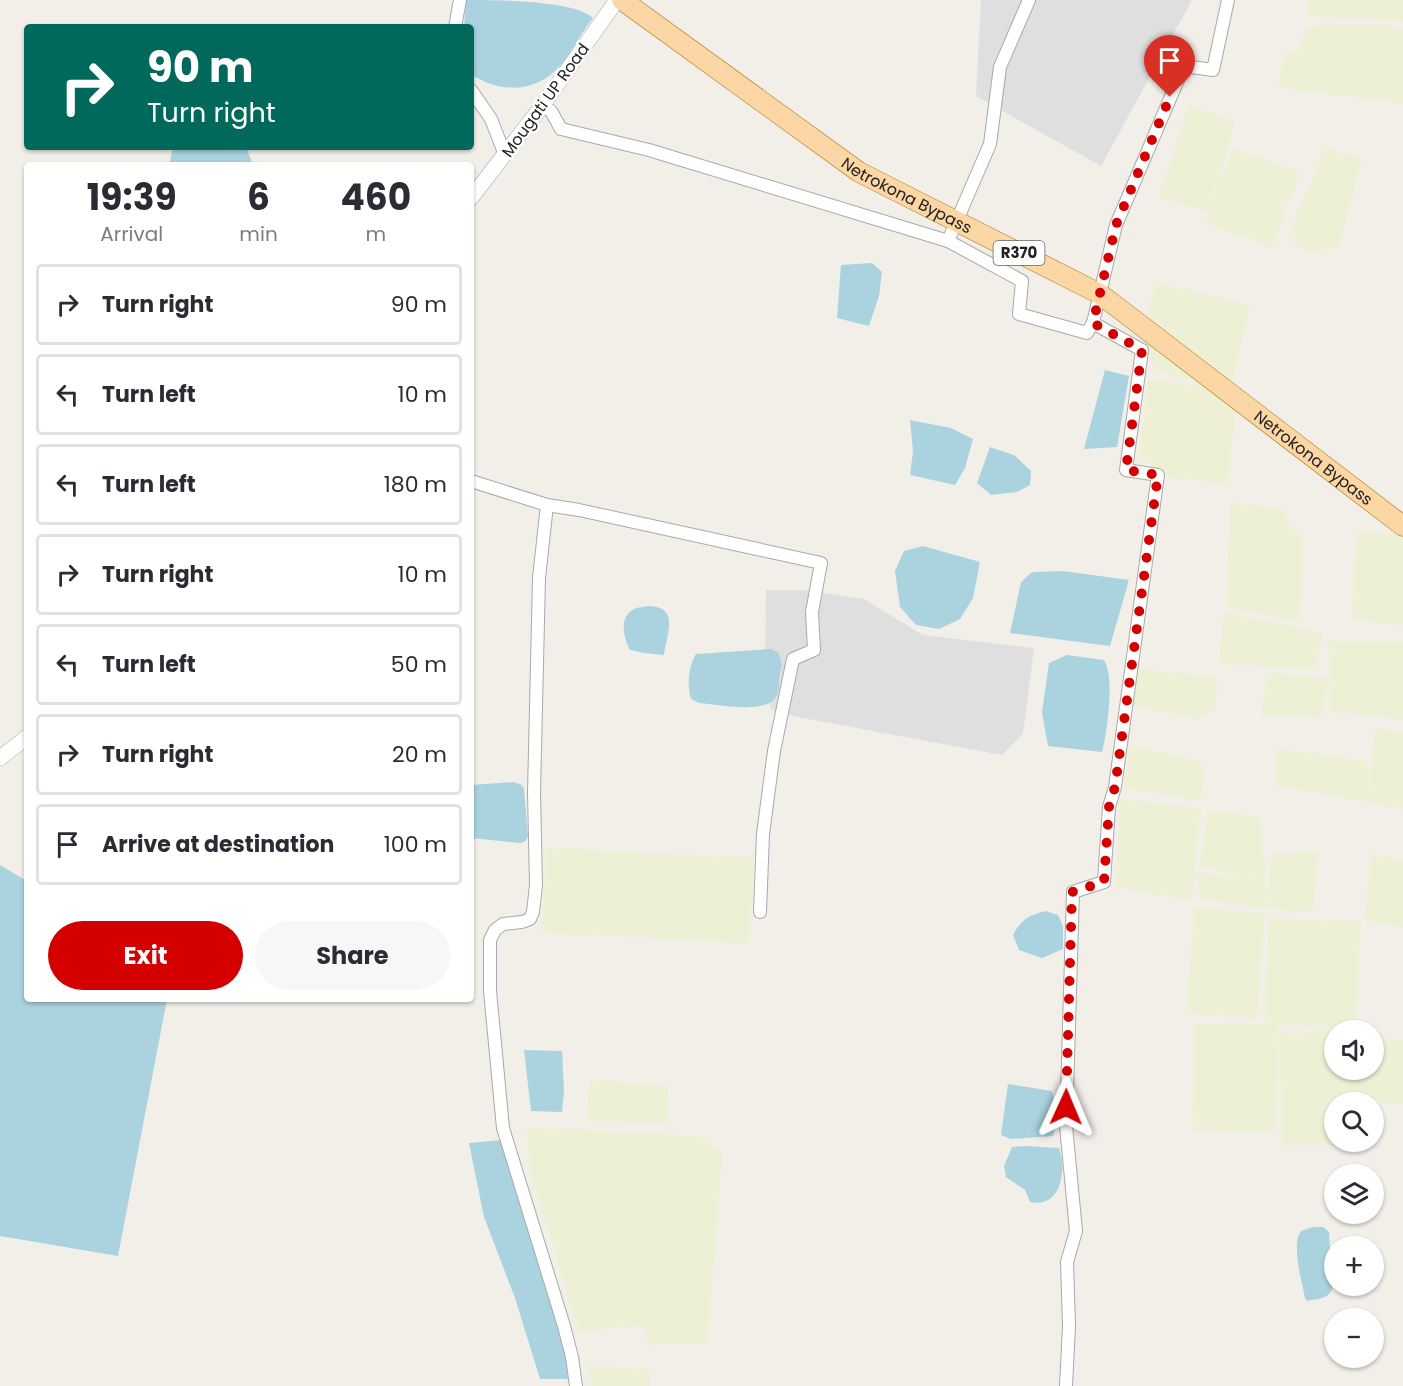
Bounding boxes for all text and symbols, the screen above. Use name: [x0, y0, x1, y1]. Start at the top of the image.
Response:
pin: [1144, 35, 1195, 97]
text: 90 m: [147, 38, 254, 97]
street label: Mougati UP Road: [496, 39, 595, 162]
icon: arrive: [1153, 44, 1186, 77]
icon: right: [48, 48, 126, 126]
text: Turn right: [147, 94, 276, 131]
street label: Netrokona Bypass: [837, 152, 976, 239]
text: 19:39: [87, 172, 177, 223]
text: 6: [247, 172, 270, 223]
text: 460: [340, 172, 411, 223]
text: Arrival: [100, 220, 163, 248]
text: min: [239, 220, 278, 248]
text: m: [366, 220, 386, 248]
road number: R370: [994, 241, 1044, 265]
icon: right: [51, 288, 84, 321]
text: Turn right: [102, 289, 213, 320]
text: 90 m: [391, 289, 447, 320]
icon: left: [51, 378, 84, 411]
text: Turn left: [102, 379, 196, 410]
text: 10 m: [398, 379, 447, 410]
street label: Netrokona Bypass: [1249, 405, 1378, 511]
icon: left: [51, 468, 84, 501]
text: Turn left: [102, 469, 196, 500]
text: 180 m: [384, 469, 447, 500]
icon: right: [51, 558, 84, 591]
text: Turn right: [102, 559, 213, 590]
text: 10 m: [398, 559, 447, 590]
icon: left: [51, 648, 84, 681]
text: Turn left: [102, 649, 196, 680]
text: 50 m: [391, 649, 447, 680]
icon: right: [51, 738, 84, 771]
text: Turn right: [102, 739, 213, 770]
text: 20 m: [392, 739, 447, 770]
icon: arrive: [51, 828, 84, 861]
text: Arrive at destination: [102, 829, 334, 860]
text: 100 m: [384, 829, 447, 860]
button: Exit: [48, 921, 243, 990]
button: Share: [255, 921, 450, 990]
map controls: [1324, 1020, 1384, 1368]
button: sound: [1324, 1020, 1384, 1080]
position arrow: [1034, 1075, 1098, 1139]
button: search: [1324, 1092, 1384, 1152]
button: layers: [1324, 1164, 1384, 1224]
button: +: [1324, 1236, 1384, 1296]
button: −: [1324, 1308, 1384, 1368]

